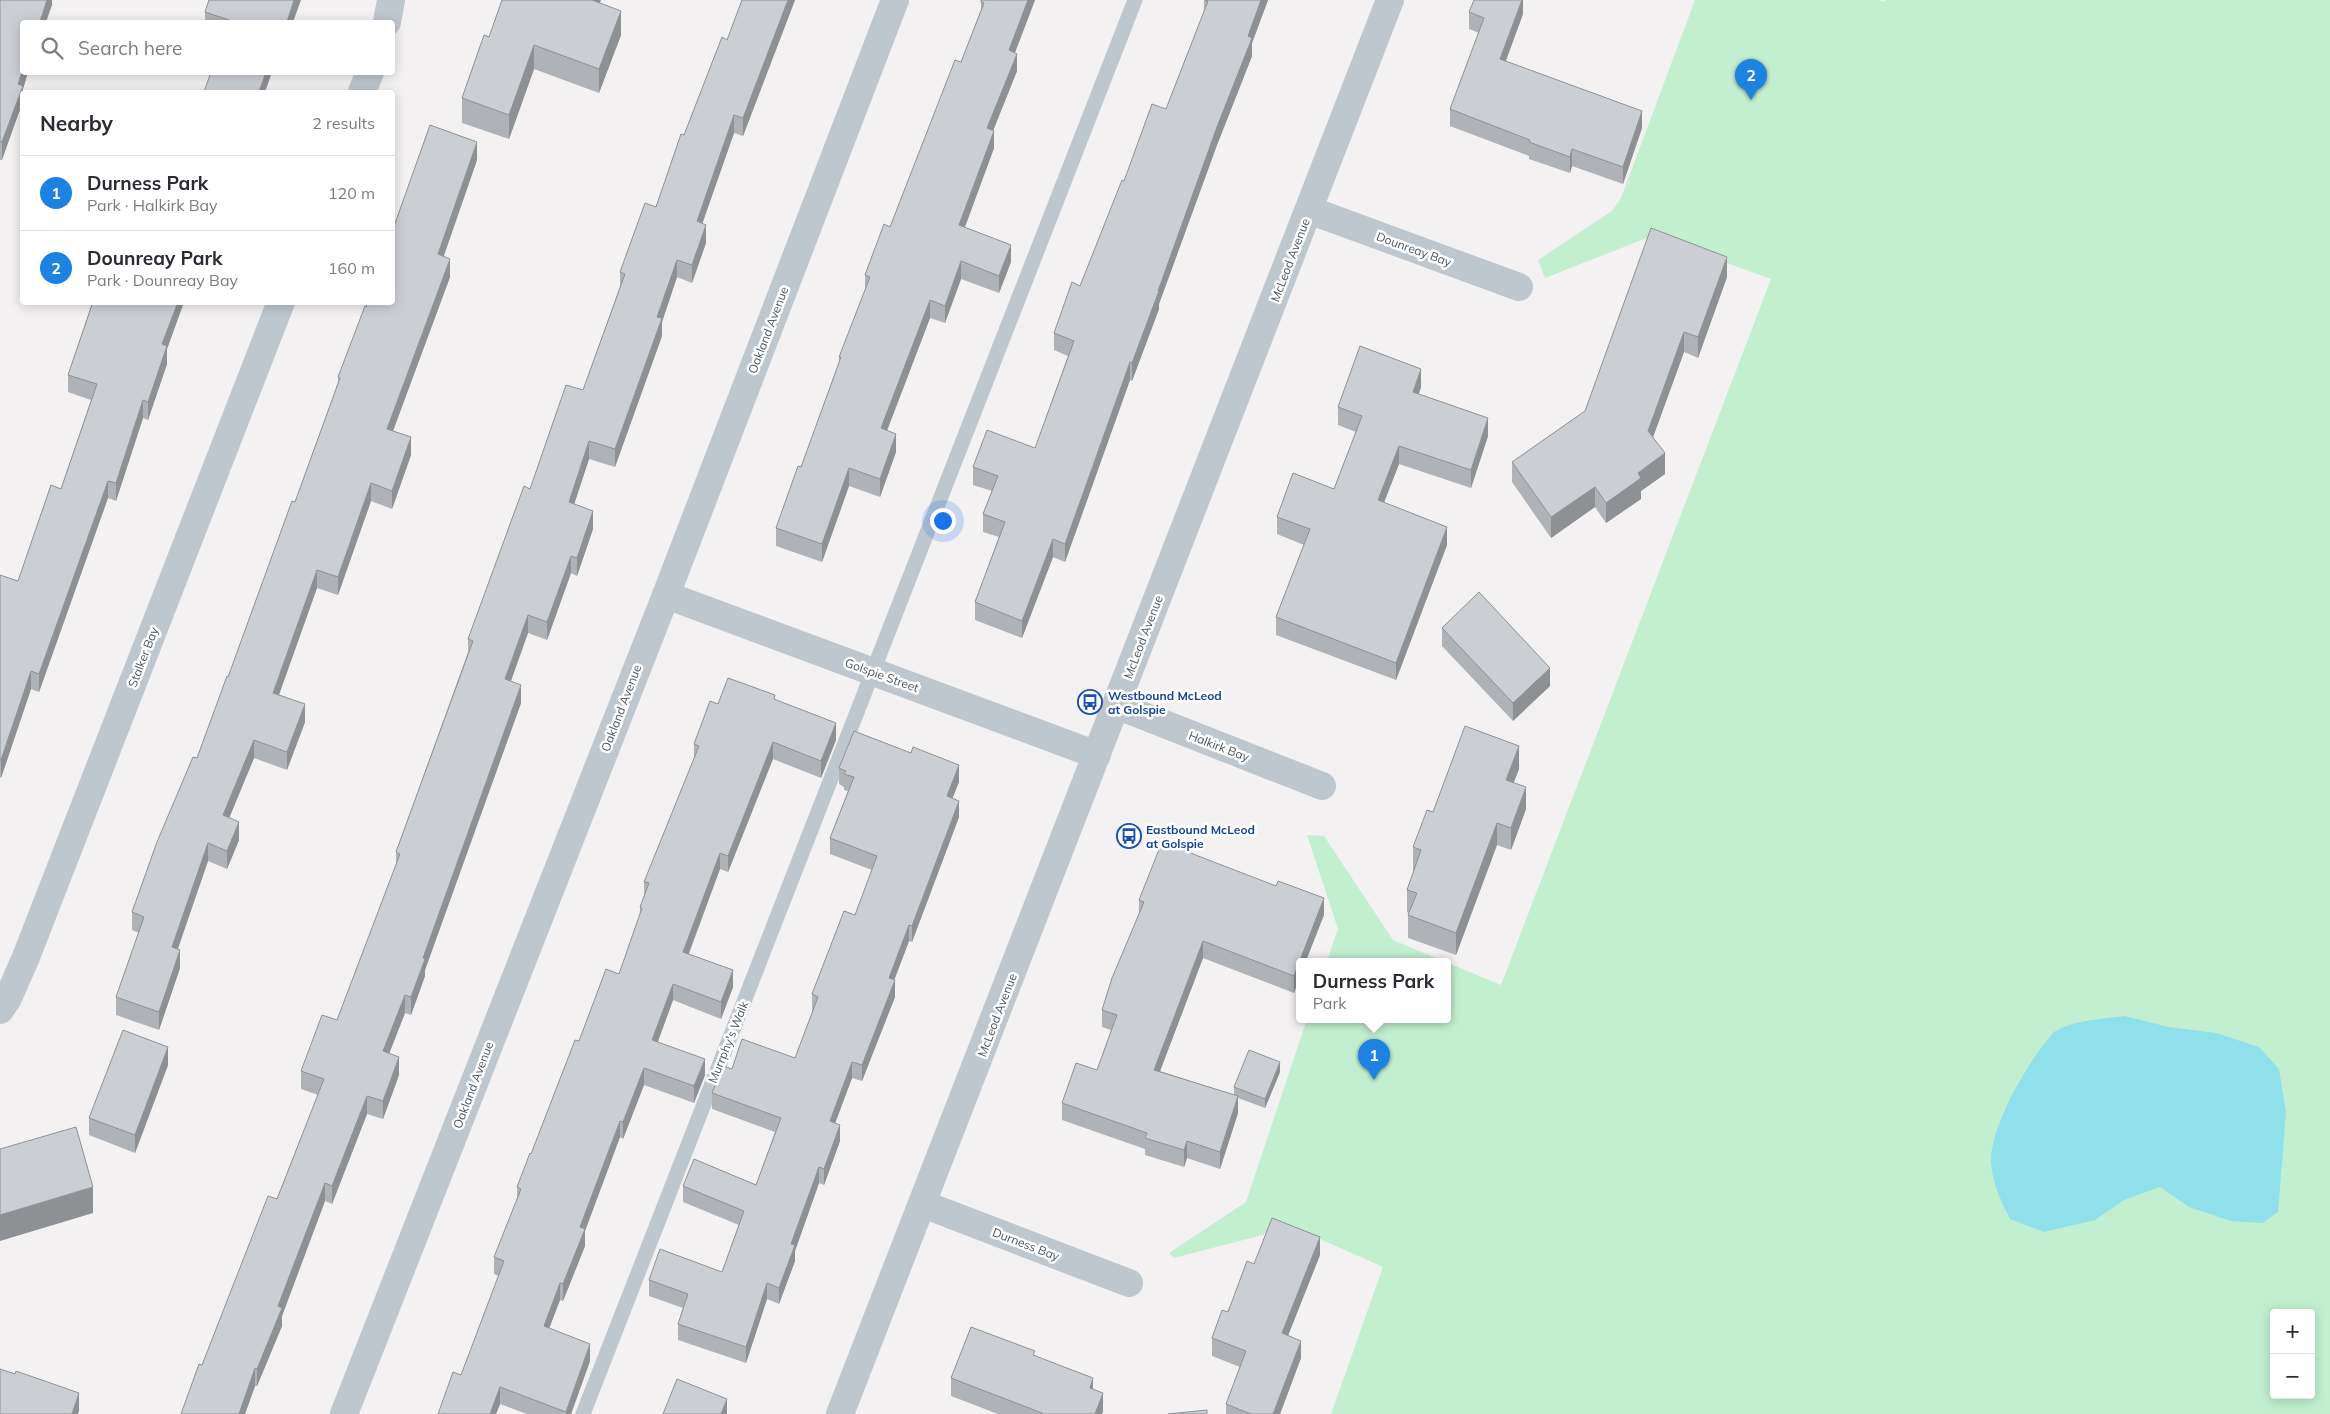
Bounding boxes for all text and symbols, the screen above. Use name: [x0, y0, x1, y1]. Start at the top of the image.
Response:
search box: [20, 20, 395, 75]
icon: search: [38, 34, 66, 62]
text: Search here: [78, 36, 182, 60]
pin: 2: [1735, 59, 1767, 100]
text: Nearby: [40, 110, 113, 136]
text: 2 results: [312, 113, 375, 133]
text: Durness Park: [87, 171, 208, 195]
text: 1: [51, 183, 61, 203]
text: 120 m: [328, 183, 375, 203]
text: Park · Halkirk Bay: [87, 195, 218, 215]
street label: McLeod Avenue: [1267, 216, 1313, 304]
street label: Dounreay Bay: [1374, 228, 1454, 270]
text: Dounreay Park: [87, 246, 222, 270]
text: 2: [51, 258, 61, 278]
text: 160 m: [328, 258, 375, 278]
text: Park · Dounreay Bay: [87, 270, 238, 290]
street label: Oakland Avenue: [745, 284, 791, 376]
your location: [930, 508, 956, 534]
street label: McLeod Avenue: [1120, 593, 1166, 681]
street label: Stalker Bay: [125, 624, 162, 689]
street label: Golspie Street: [843, 655, 921, 695]
street label: Oakland Avenue: [598, 662, 644, 754]
place label: Westbound McLeod at Golspie: [1108, 688, 1222, 717]
bus stop icon: Westbound McLeod at Golspie: [1077, 689, 1103, 715]
street label: Halkirk Bay: [1187, 728, 1252, 765]
place label: Eastbound McLeod at Golspie: [1146, 822, 1255, 851]
bus stop icon: Eastbound McLeod at Golspie: [1116, 823, 1142, 849]
popup: [1296, 958, 1451, 1023]
text: Durness Park: [1313, 969, 1434, 993]
street label: McLeod Avenue: [974, 971, 1020, 1059]
text: Park: [1313, 993, 1347, 1013]
street label: Murrphy's Walk: [705, 998, 752, 1085]
street label: Oakland Avenue: [450, 1039, 496, 1131]
pin: 1: [1358, 1039, 1390, 1080]
street label: Durness Bay: [990, 1224, 1062, 1264]
map controls: [2270, 1309, 2315, 1399]
button: +: [2270, 1309, 2315, 1354]
button: −: [2270, 1354, 2315, 1399]

